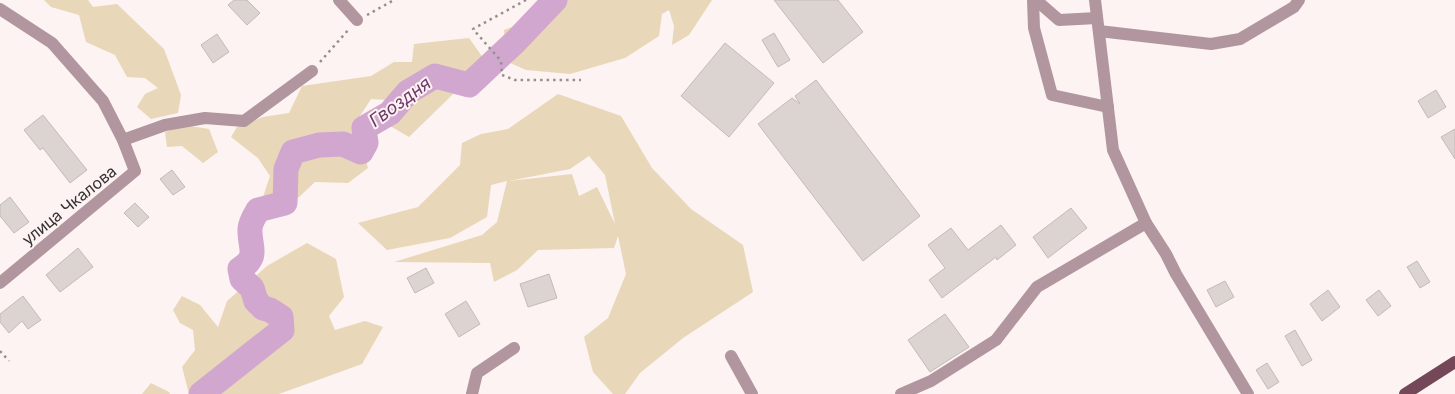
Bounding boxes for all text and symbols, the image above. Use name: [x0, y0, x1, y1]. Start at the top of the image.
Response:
water label: Гвоздня: [365, 72, 435, 131]
street label: улица Чкалова: [18, 161, 120, 249]

